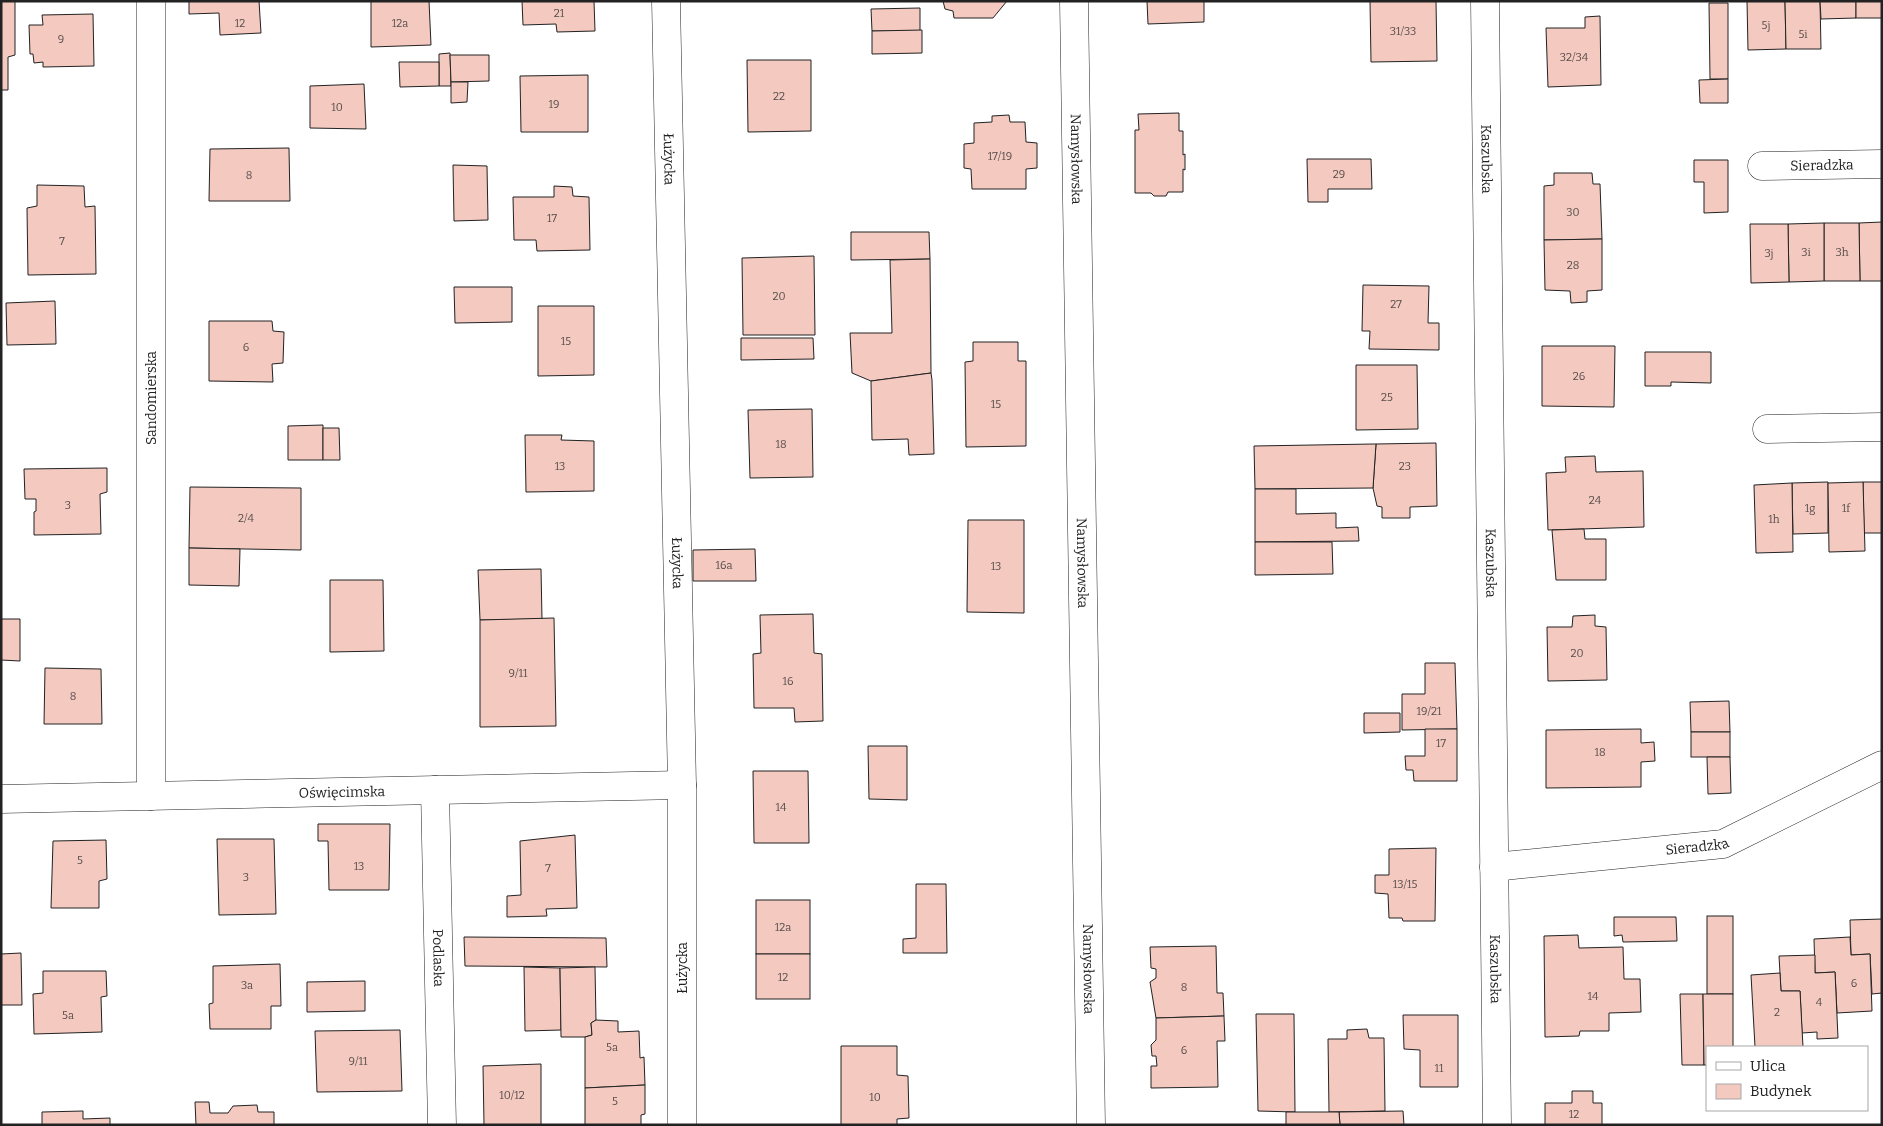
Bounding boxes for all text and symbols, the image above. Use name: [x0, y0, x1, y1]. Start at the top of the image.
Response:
house number: 21: [554, 7, 565, 20]
house number: 12: [235, 17, 245, 30]
house number: 12a: [392, 17, 408, 30]
house number: 5j: [1762, 19, 1770, 32]
house number: 31/33: [1390, 25, 1416, 38]
house number: 5i: [1798, 28, 1808, 41]
house number: 9: [58, 33, 64, 46]
house number: 32/34: [1560, 51, 1589, 64]
house number: 22: [773, 90, 785, 103]
house number: 19: [549, 98, 559, 111]
house number: 10: [331, 101, 343, 114]
street label: Namysłowska: [1067, 114, 1086, 205]
street label: Kaszubska: [1478, 124, 1496, 194]
street label: Łużycka: [660, 133, 678, 186]
house number: 17/19: [988, 150, 1012, 163]
street label: Sieradzka: [1790, 156, 1854, 174]
house number: 29: [1333, 168, 1345, 181]
house number: 8: [246, 169, 252, 182]
house number: 30: [1566, 206, 1580, 219]
house number: 17: [547, 212, 557, 225]
house number: 7: [59, 235, 65, 248]
house number: 3i: [1801, 246, 1811, 259]
house number: 3h: [1836, 246, 1849, 259]
house number: 3j: [1764, 247, 1774, 260]
house number: 28: [1567, 259, 1579, 272]
house number: 20: [772, 290, 786, 303]
house number: 27: [1390, 298, 1402, 311]
house number: 15: [561, 335, 571, 348]
house number: 6: [243, 341, 249, 354]
street label: Sandomierska: [143, 351, 160, 445]
house number: 26: [1573, 370, 1585, 383]
house number: 25: [1381, 391, 1393, 404]
house number: 15: [991, 398, 1001, 411]
house number: 18: [775, 438, 787, 451]
house number: 13: [555, 460, 565, 473]
house number: 23: [1399, 460, 1411, 473]
house number: 24: [1589, 494, 1602, 507]
house number: 3: [65, 499, 71, 512]
house number: 1g: [1805, 502, 1815, 515]
house number: 1f: [1842, 502, 1851, 515]
house number: 2/4: [238, 512, 255, 525]
house number: 1h: [1768, 513, 1780, 526]
street label: Namysłowska: [1073, 518, 1092, 609]
street label: Kaszubska: [1482, 528, 1500, 598]
street label: Łużycka: [668, 537, 687, 589]
house number: 16a: [716, 559, 732, 572]
house number: 13: [991, 560, 1001, 573]
house number: 20: [1570, 647, 1584, 660]
house number: 9/11: [509, 667, 528, 680]
house number: 16: [783, 675, 793, 688]
house number: 8: [70, 690, 76, 703]
house number: 19/21: [1417, 705, 1442, 718]
house number: 17: [1436, 737, 1446, 750]
house number: 18: [1594, 746, 1606, 759]
street label: Oświęcimska: [299, 783, 386, 801]
house number: 14: [776, 801, 787, 814]
street label: Sieradzka: [1665, 834, 1732, 858]
house number: 5: [77, 854, 83, 867]
house number: 13: [354, 860, 364, 873]
house number: 7: [545, 862, 551, 875]
house number: 3: [243, 871, 249, 884]
house number: 13/15: [1393, 878, 1417, 891]
house number: 12a: [775, 921, 791, 934]
street label: Namysłowska: [1079, 923, 1098, 1015]
street label: Podlaska: [429, 929, 448, 987]
street label: Kaszubska: [1486, 934, 1504, 1004]
street label: Łużycka: [674, 942, 691, 994]
house number: 12: [778, 971, 788, 984]
house number: 6: [1851, 977, 1857, 990]
house number: 3a: [241, 979, 253, 992]
house number: 8: [1181, 981, 1187, 994]
house number: 14: [1588, 990, 1599, 1003]
house number: 4: [1816, 996, 1823, 1009]
house number: 2: [1774, 1006, 1780, 1019]
house number: 5a: [62, 1009, 74, 1022]
house number: 5a: [606, 1041, 618, 1054]
house number: 6: [1181, 1044, 1187, 1057]
legend: [1706, 1046, 1868, 1111]
house number: 9/11: [349, 1055, 368, 1068]
text: Ulica: [1750, 1057, 1786, 1075]
house number: 11: [1435, 1062, 1444, 1075]
text: Budynek: [1750, 1082, 1812, 1100]
house number: 10/12: [499, 1089, 525, 1102]
house number: 10: [869, 1091, 881, 1104]
house number: 5: [612, 1095, 618, 1108]
house number: 12: [1569, 1108, 1579, 1121]

